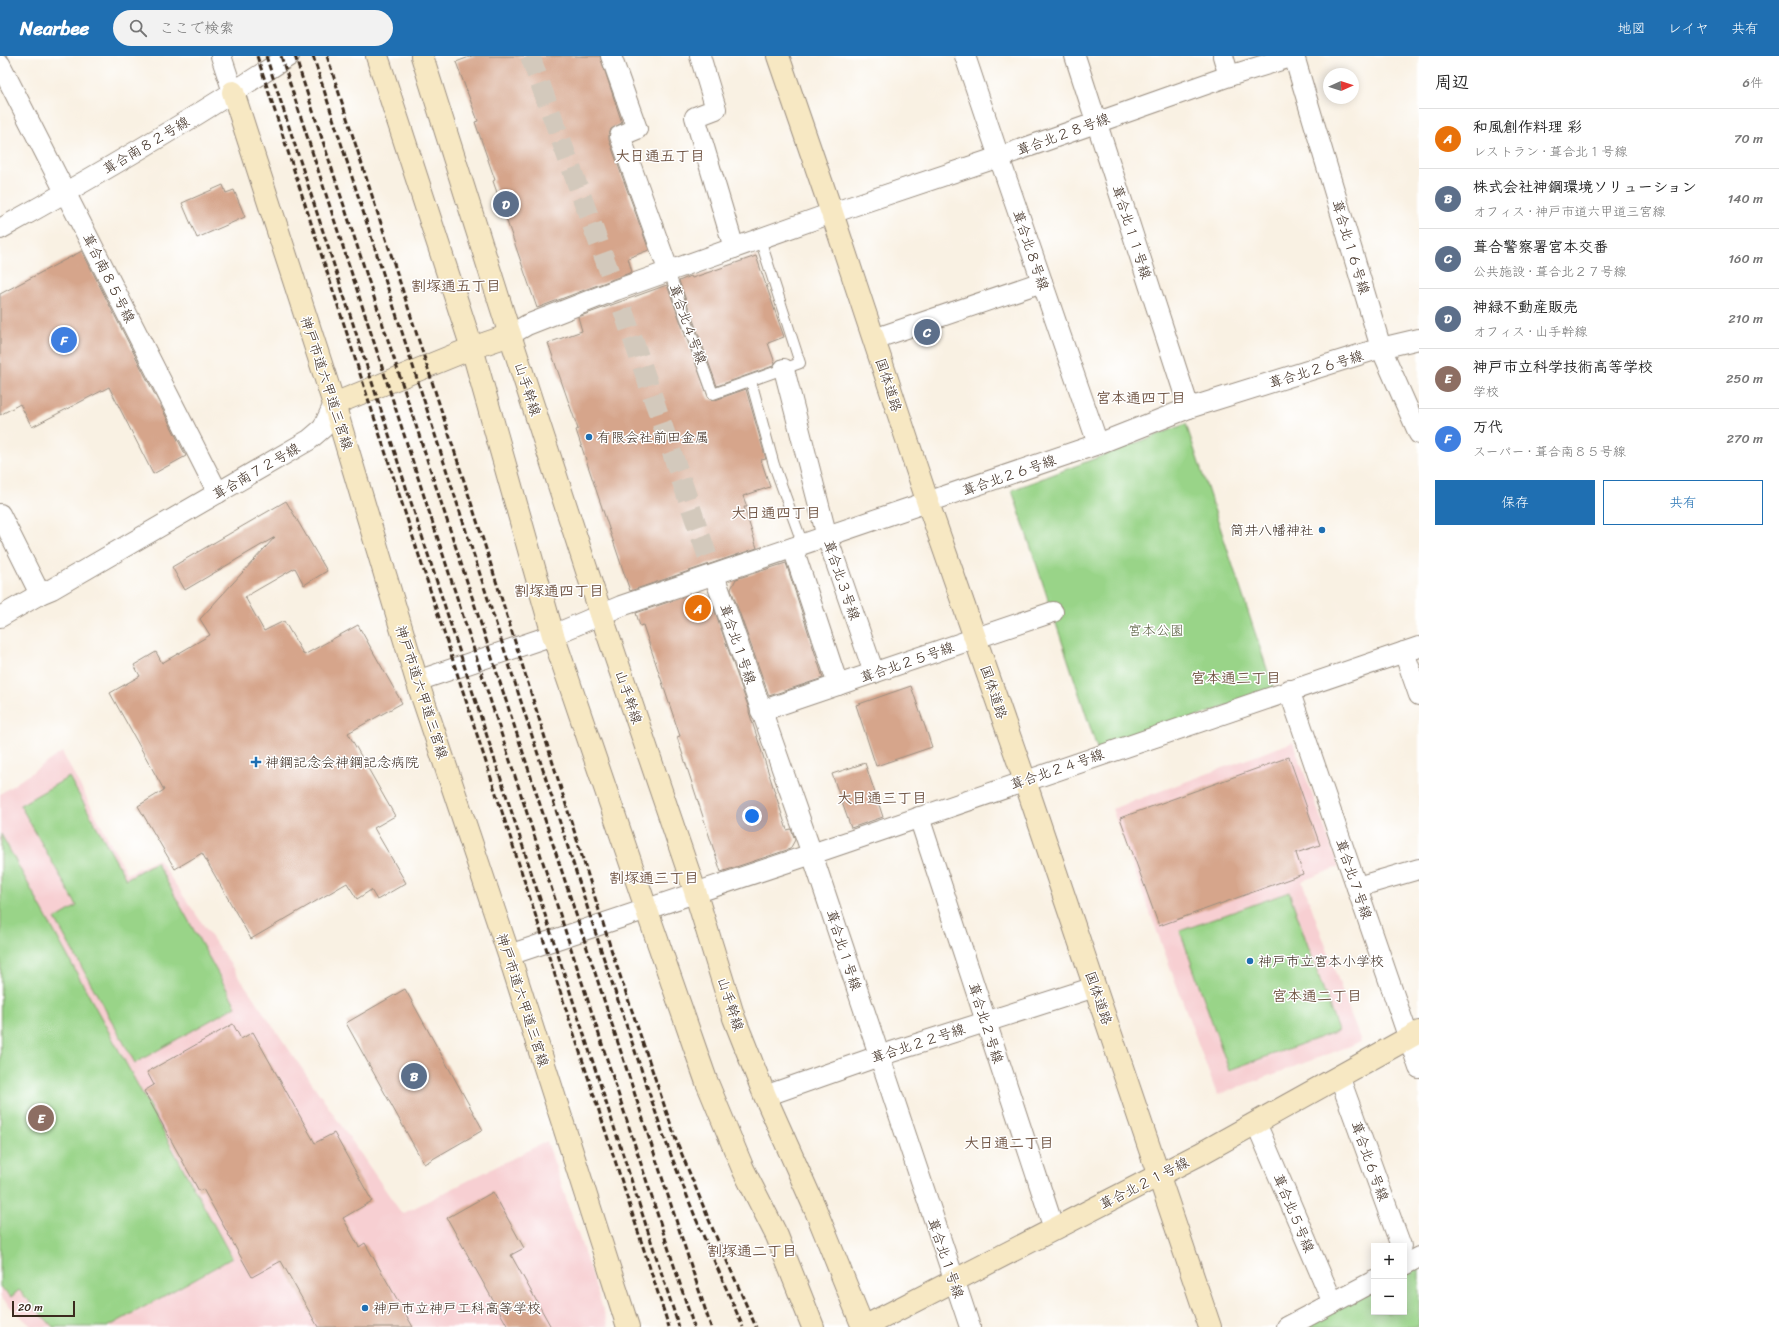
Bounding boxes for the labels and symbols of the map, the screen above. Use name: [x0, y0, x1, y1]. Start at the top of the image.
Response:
north arrow: [1323, 68, 1359, 104]
street label: 葺合北２８号線: [1013, 106, 1113, 163]
street label: 葺合南８２号線: [98, 109, 195, 181]
district label: 大日通五丁目: [615, 143, 705, 169]
street label: 葺合北１１号線: [1104, 182, 1159, 283]
pin: D: [493, 189, 519, 219]
street label: 葺合北１６号線: [1324, 197, 1377, 298]
street label: 葺合北８号線: [1005, 206, 1056, 294]
street label: 葺合南８５号線: [75, 229, 142, 328]
district label: 割塚通五丁目: [411, 273, 501, 299]
street label: 葺合北４号線: [661, 280, 714, 368]
street label: 神戸市道六甲道三宮線: [293, 313, 360, 454]
pin: C: [914, 317, 940, 347]
pin: F: [51, 325, 77, 355]
street label: 葺合北２６号線: [1266, 343, 1367, 396]
street label: 国体道路: [868, 355, 909, 416]
street label: 山手幹線: [507, 359, 548, 420]
district label: 宮本通四丁目: [1096, 385, 1186, 411]
place label: 有限会社前田金属: [597, 425, 709, 450]
marker: 有限会社前田金属: [584, 432, 594, 442]
street label: 葺合南７２号線: [208, 436, 305, 507]
street label: 葺合北２６号線: [959, 448, 1060, 503]
district label: 大日通四丁目: [731, 500, 821, 526]
place label: 筒井八幡神社: [1230, 518, 1314, 543]
marker: 筒井八幡神社: [1317, 525, 1327, 535]
street label: 葺合北３号線: [816, 536, 867, 624]
district label: 割塚通四丁目: [514, 578, 604, 604]
pin: A: [685, 593, 711, 623]
street label: 葺合北１号線: [712, 600, 763, 688]
park label: 宮本公園: [1128, 618, 1184, 643]
street label: 神戸市道六甲道三宮線: [388, 622, 455, 763]
street label: 葺合北２５号線: [857, 635, 958, 690]
street label: 国体道路: [973, 662, 1014, 723]
district label: 宮本通三丁目: [1191, 665, 1281, 691]
street label: 山手幹線: [608, 667, 649, 728]
street label: 葺合北２４号線: [1007, 742, 1108, 797]
place label: 神鋼記念会神鋼記念病院: [265, 750, 419, 775]
marker: 神鋼記念会神鋼記念病院: [250, 756, 262, 768]
district label: 大日通三丁目: [837, 785, 927, 811]
your location: [742, 806, 762, 826]
street label: 葺合北７号線: [1328, 835, 1379, 923]
district label: 割塚通三丁目: [609, 865, 699, 891]
street label: 葺合北１号線: [819, 906, 868, 994]
street label: 神戸市道六甲道三宮線: [489, 930, 556, 1071]
place label: 神戸市立宮本小学校: [1258, 949, 1384, 974]
marker: 神戸市立宮本小学校: [1245, 956, 1255, 966]
street label: 国体道路: [1078, 968, 1119, 1029]
street label: 山手幹線: [710, 974, 751, 1035]
street label: 葺合北２号線: [961, 979, 1010, 1067]
district label: 宮本通二丁目: [1272, 983, 1362, 1009]
street label: 葺合北２２号線: [868, 1016, 969, 1071]
pin: B: [401, 1061, 427, 1091]
pin: E: [28, 1103, 54, 1133]
street label: 葺合北６号線: [1343, 1117, 1396, 1205]
district label: 大日通二丁目: [964, 1130, 1054, 1156]
street label: 葺合北２１号線: [1095, 1150, 1194, 1217]
street label: 葺合北５号線: [1266, 1170, 1321, 1257]
street label: 葺合北１号線: [920, 1214, 971, 1302]
district label: 割塚通二丁目: [707, 1238, 797, 1264]
place label: 神戸市立神戸工科高等学校: [373, 1296, 541, 1321]
scale bar: [12, 1299, 75, 1318]
marker: 神戸市立神戸工科高等学校: [360, 1303, 370, 1313]

